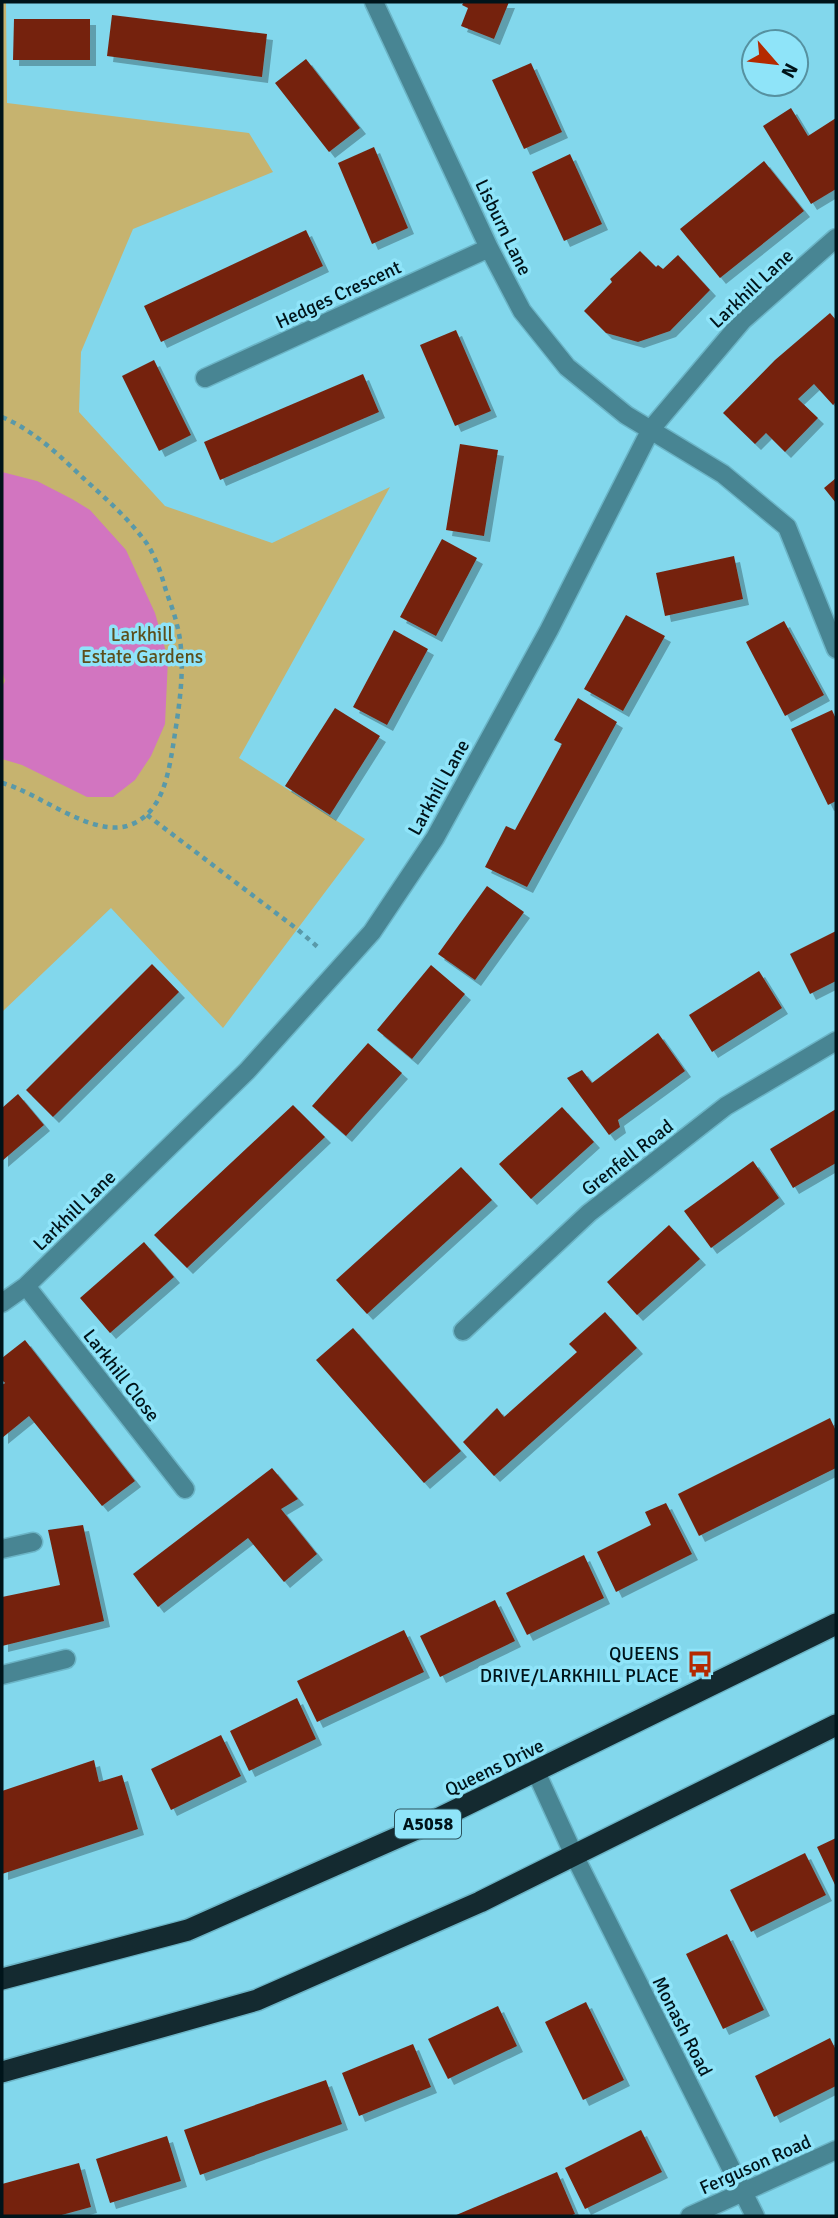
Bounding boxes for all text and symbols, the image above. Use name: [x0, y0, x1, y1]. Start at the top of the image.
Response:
north arrow: [740, 28, 810, 98]
text: N: [775, 59, 803, 82]
street label: Lisburn Lane: [469, 175, 537, 280]
street label: Larkhill Lane: [705, 244, 799, 334]
street label: Hedges Crescent: [272, 255, 405, 334]
park label: Larkhill Estate Gardens: [81, 623, 203, 669]
street label: Larkhill Lane: [403, 735, 475, 840]
street label: Grenfell Road: [577, 1114, 678, 1201]
street label: Larkhill Lane: [28, 1165, 121, 1256]
street label: Larkhill Close: [78, 1324, 165, 1427]
place label: QUEENS DRIVE/LARKHILL PLACE: [480, 1642, 679, 1688]
bus stop icon: QUEENS DRIVE/LARKHILL PLACE: [685, 1649, 715, 1679]
street label: Queens Drive: [441, 1734, 548, 1802]
road number: A5058: [395, 1810, 461, 1838]
street label: Monash Road: [647, 1973, 717, 2080]
street label: Ferguson Road: [696, 2130, 815, 2200]

